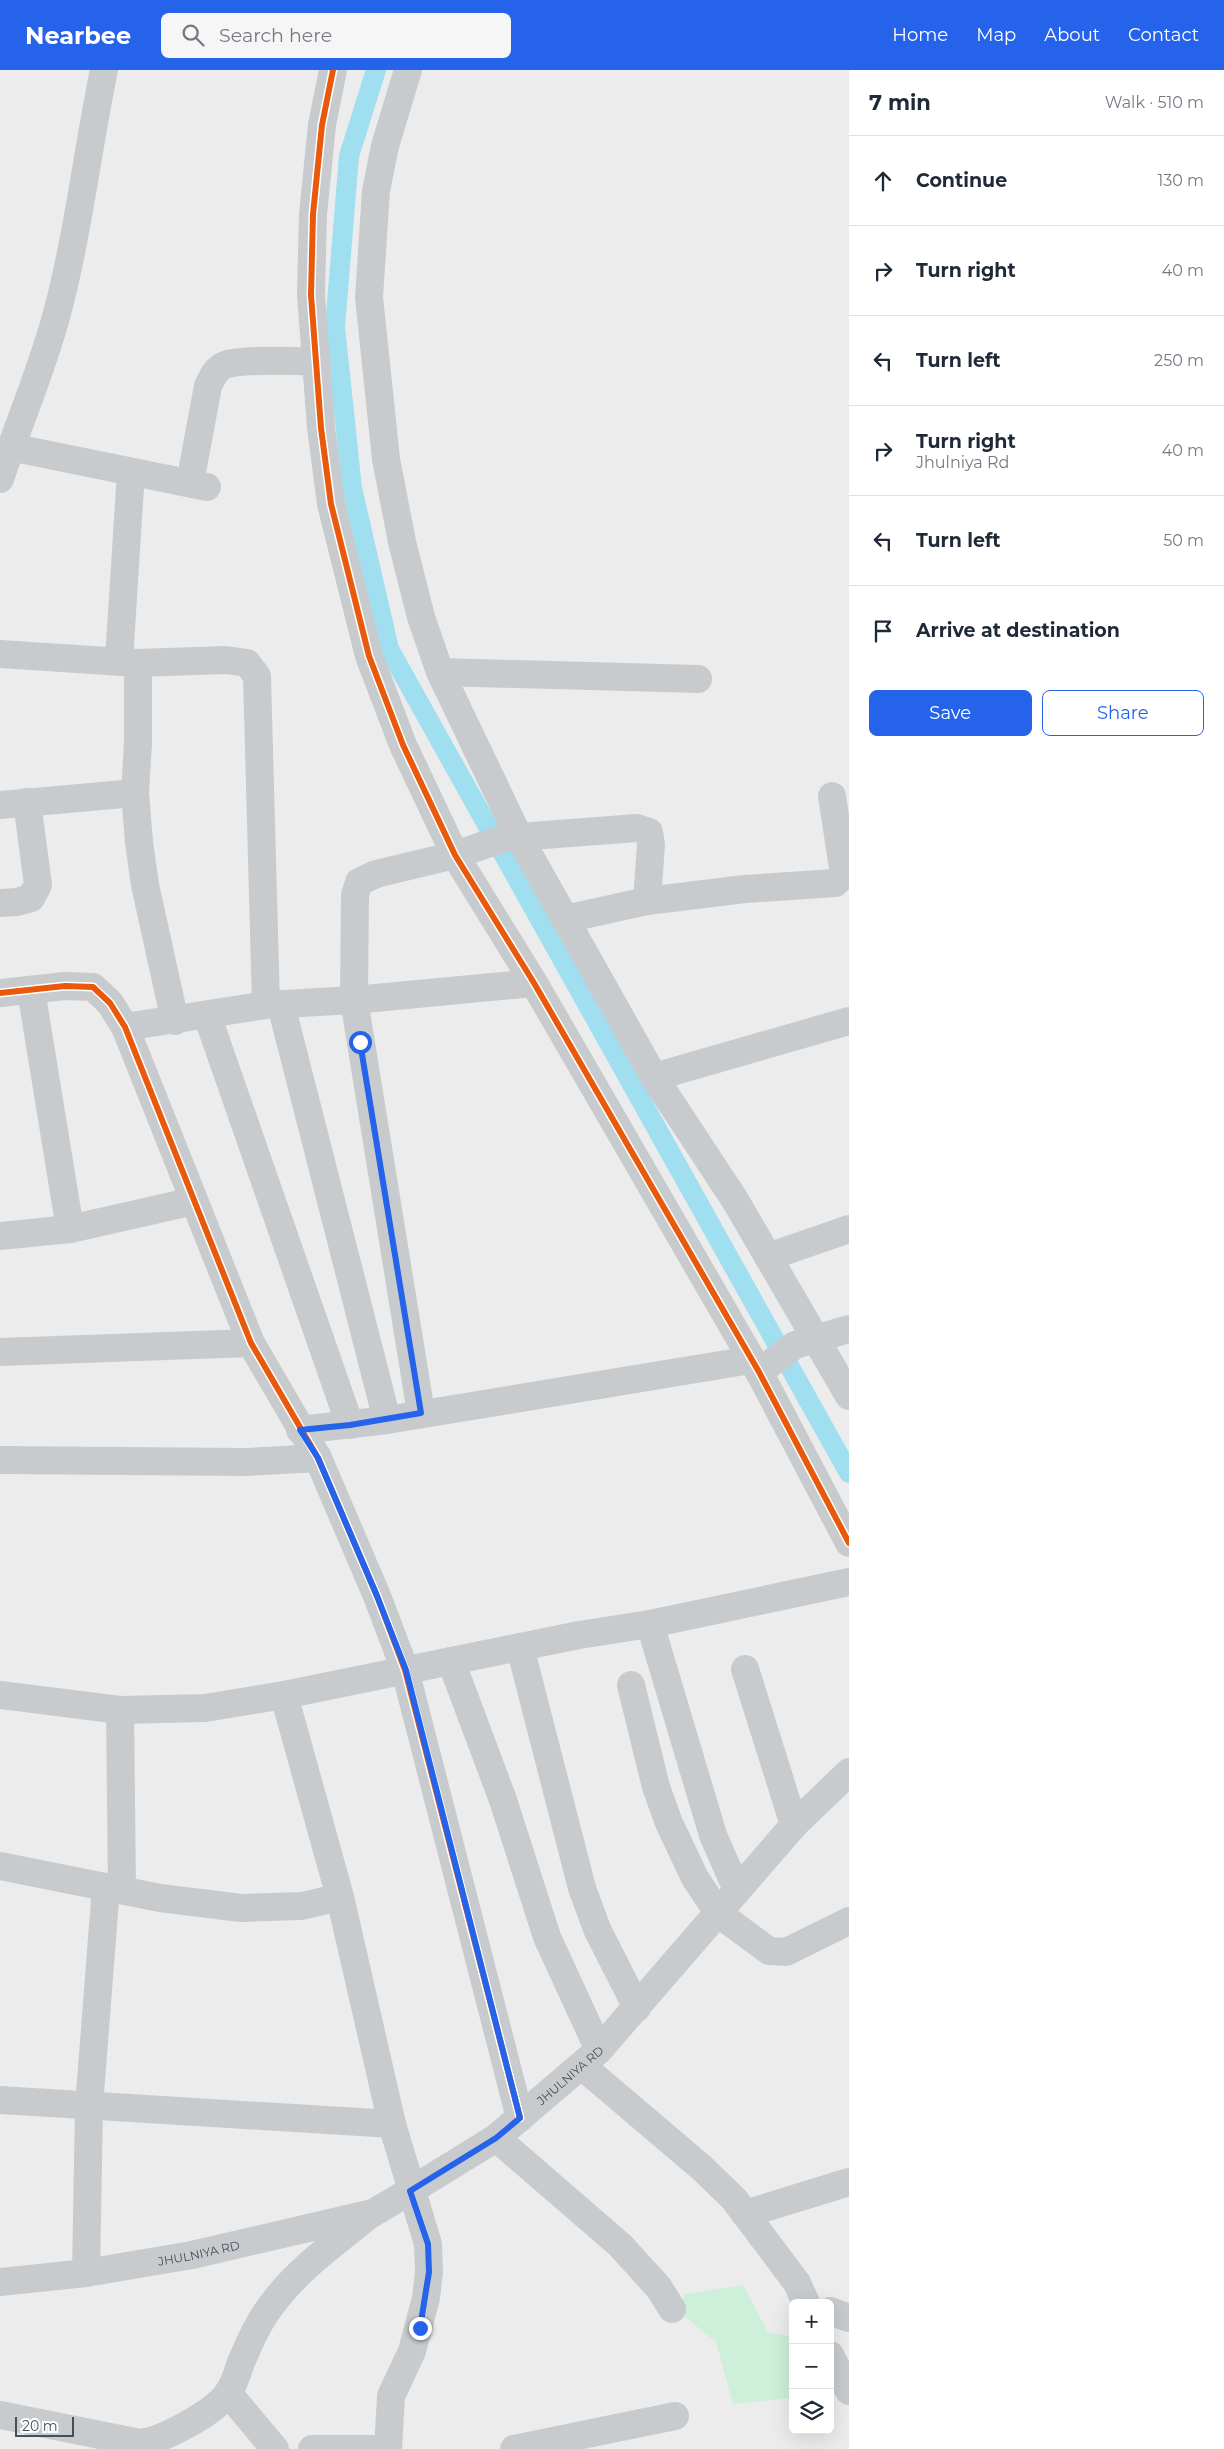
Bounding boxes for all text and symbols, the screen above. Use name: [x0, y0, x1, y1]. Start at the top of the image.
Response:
search box: [161, 13, 511, 58]
text: Nearbee: [25, 21, 131, 50]
icon: search: [179, 21, 207, 49]
text: Search here: [219, 24, 332, 47]
text: Home: [892, 24, 948, 46]
text: Map: [976, 24, 1016, 46]
text: About: [1044, 24, 1100, 46]
text: Contact: [1128, 24, 1199, 46]
text: 7 min: [869, 90, 931, 115]
text: Walk · 510 m: [1105, 93, 1204, 112]
icon: ahead: [869, 167, 897, 195]
text: Continue: [916, 169, 1007, 192]
text: 130 m: [1157, 171, 1204, 190]
icon: right: [869, 257, 897, 285]
text: Turn right: [916, 259, 1016, 282]
text: 40 m: [1162, 261, 1204, 280]
icon: left: [869, 347, 897, 375]
text: Turn left: [916, 349, 1001, 372]
text: 250 m: [1154, 351, 1204, 370]
text: Turn right: [916, 430, 1016, 453]
icon: right: [869, 437, 897, 465]
text: 40 m: [1162, 441, 1204, 460]
text: Jhulniya Rd: [916, 453, 1009, 472]
icon: left: [869, 527, 897, 555]
text: Turn left: [916, 529, 1001, 552]
text: 50 m: [1163, 531, 1204, 550]
icon: arrive: [869, 617, 897, 645]
text: Arrive at destination: [916, 619, 1120, 642]
button: Save: [869, 690, 1032, 736]
button: Share: [1042, 690, 1204, 736]
route start: [349, 1031, 372, 1054]
street label: JHULNIYA RD: [533, 2042, 606, 2108]
street label: JHULNIYA RD: [156, 2237, 241, 2268]
map controls: [789, 2299, 834, 2434]
button: +: [789, 2299, 834, 2344]
route end: [409, 2317, 432, 2340]
button: −: [789, 2344, 834, 2389]
button: layers: [789, 2389, 834, 2434]
scale bar: [15, 2414, 74, 2437]
text: 20 m: [22, 2417, 58, 2435]

